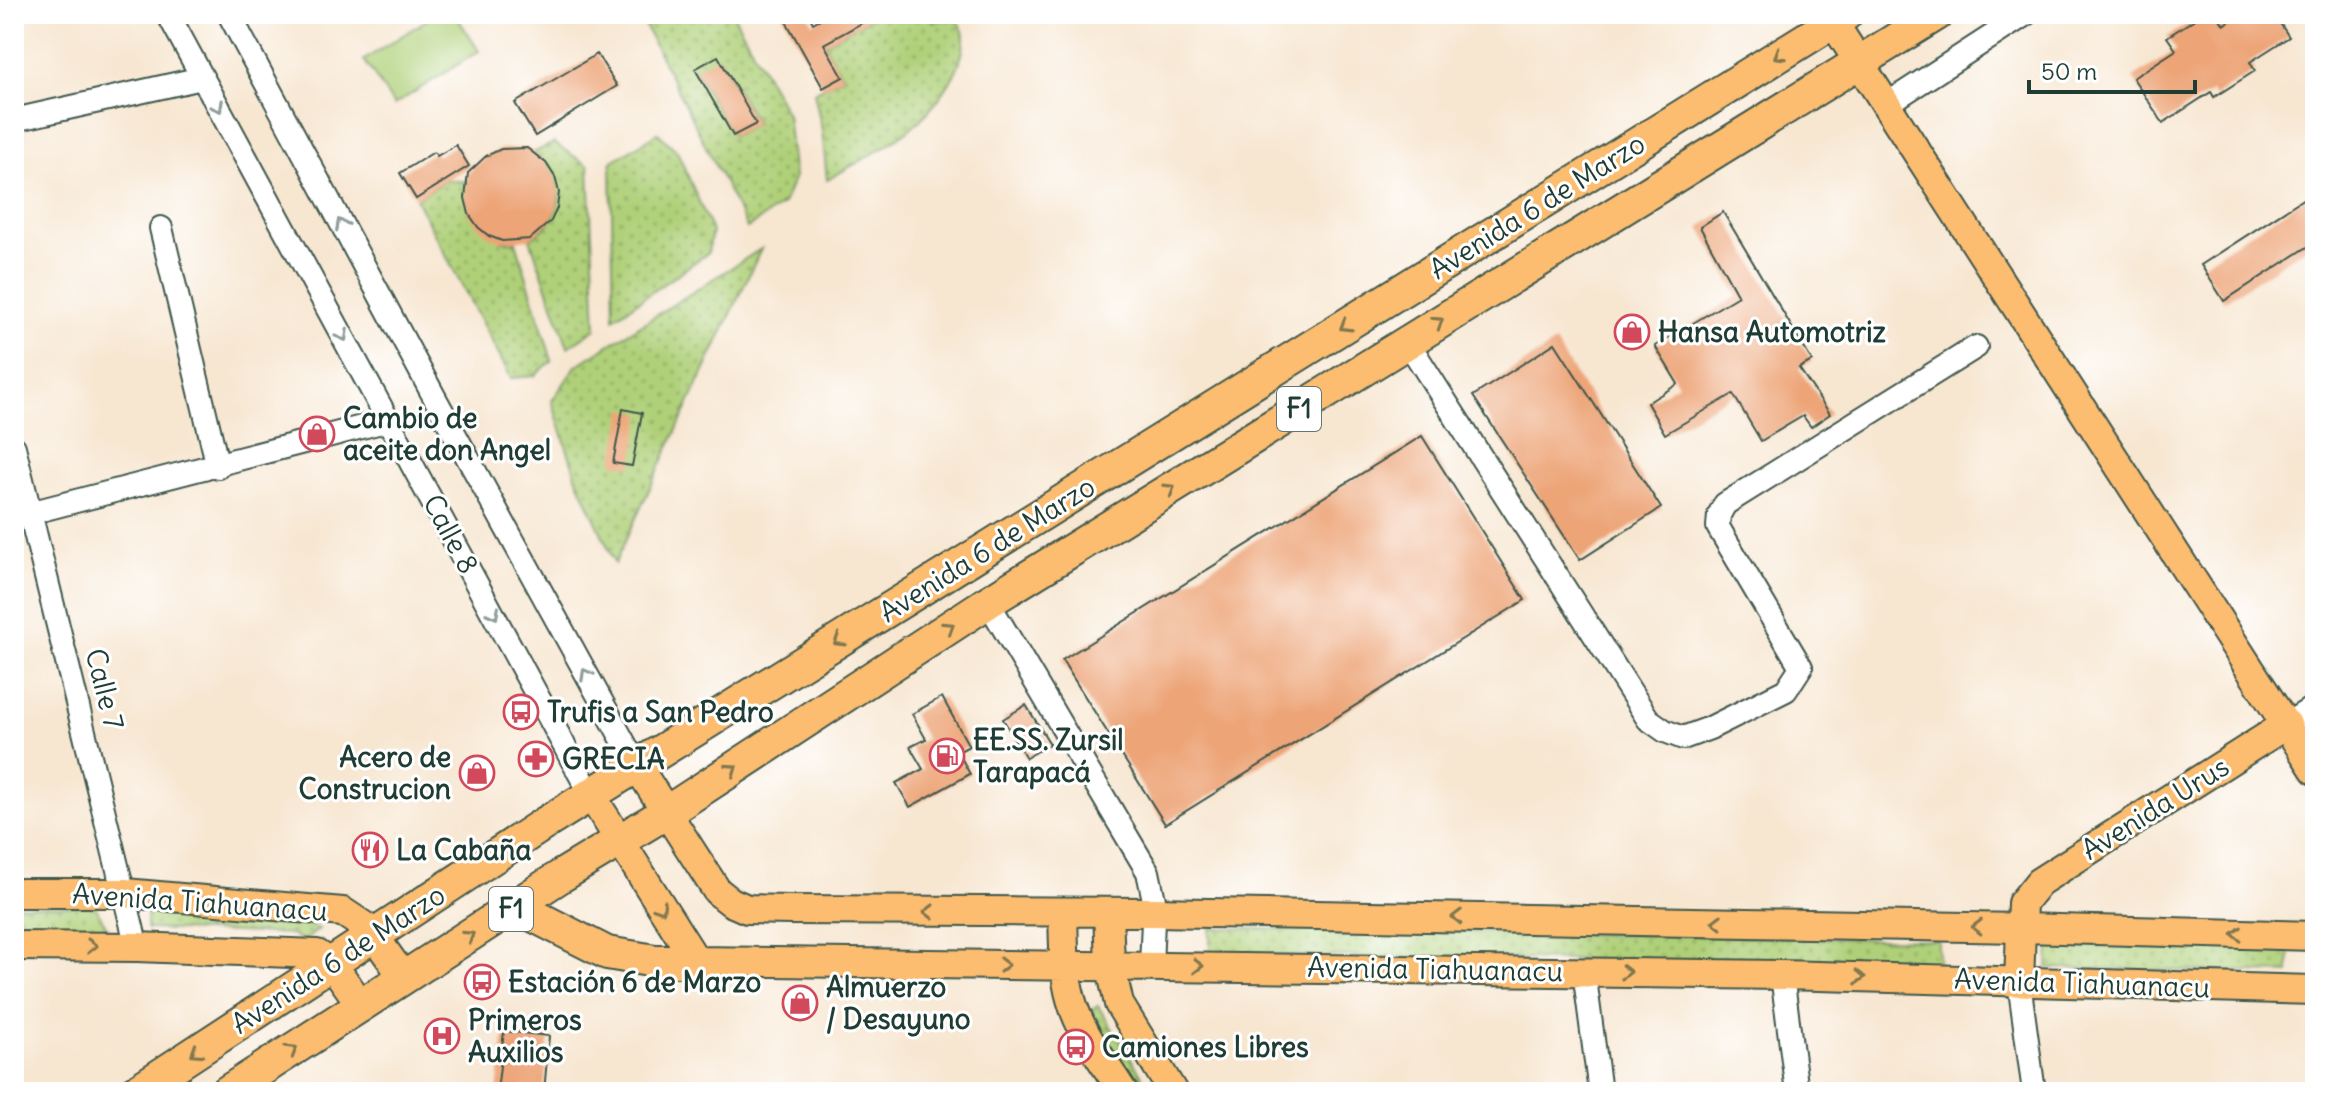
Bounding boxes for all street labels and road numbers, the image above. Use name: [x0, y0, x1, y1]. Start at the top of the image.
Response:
street label: Avenida 6 de Marzo: [1422, 125, 1652, 287]
road number: F1: [1277, 387, 1321, 431]
street label: Avenida 6 de Marzo: [872, 468, 1102, 630]
street label: Calle 8: [415, 488, 487, 580]
street label: Calle 7: [78, 645, 132, 734]
street label: Avenida Urus: [2074, 748, 2236, 868]
street label: Avenida Tiahuanacu: [71, 875, 329, 929]
street label: Avenida 6 de Marzo: [224, 876, 452, 1042]
road number: F1: [489, 887, 533, 931]
street label: Avenida Tiahuanacu: [1307, 949, 1563, 989]
street label: Avenida Tiahuanacu: [1953, 961, 2211, 1005]

